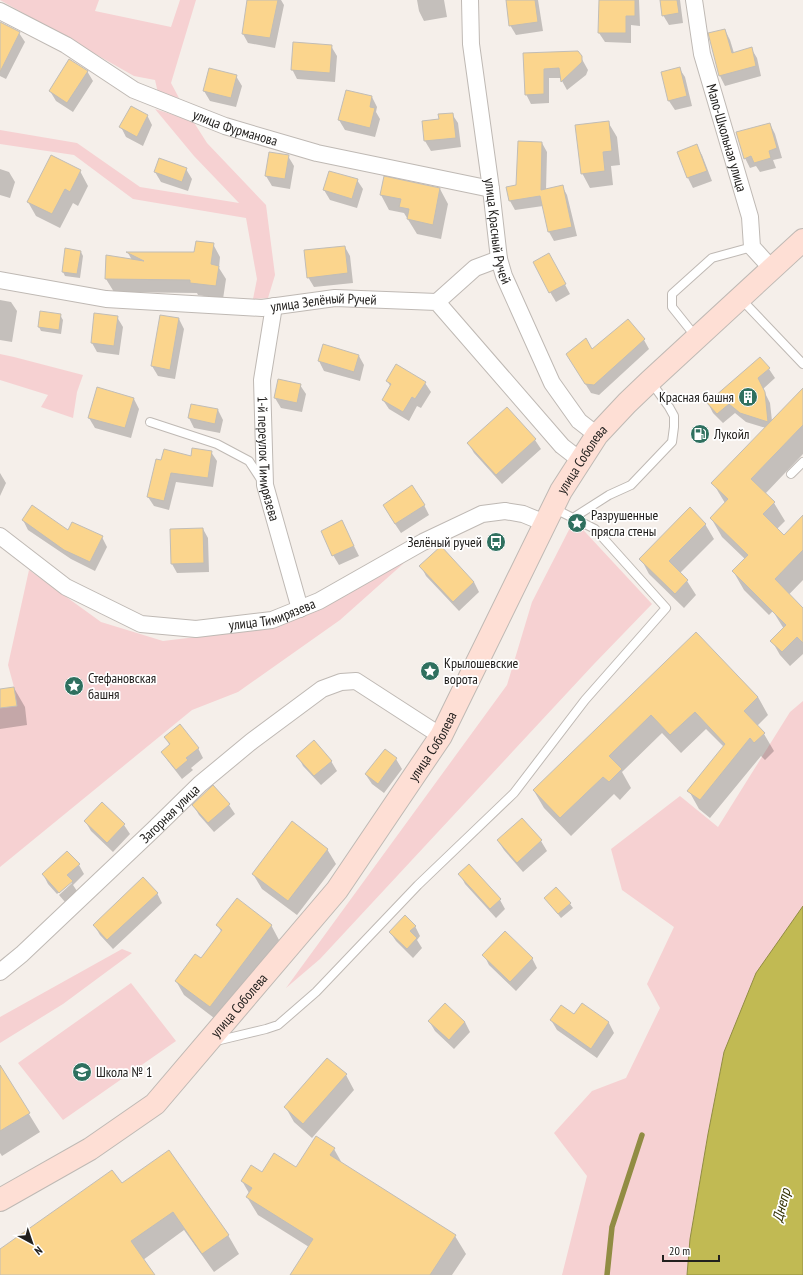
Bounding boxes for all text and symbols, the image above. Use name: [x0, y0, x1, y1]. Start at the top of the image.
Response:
street label: Мало-Школьная улица: [702, 82, 751, 194]
street label: улица Фурманова: [190, 105, 280, 150]
street label: улица Красный Ручей: [481, 177, 515, 287]
street label: улица Зелёный Ручей: [269, 289, 377, 316]
building icon: Красная башня: [737, 386, 759, 408]
place label: Красная башня: [659, 388, 734, 406]
street label: 1-й переулок Тимирязева: [253, 396, 284, 523]
street label: улица Соболева: [553, 421, 611, 497]
fuel station icon: Лукойл: [689, 423, 711, 445]
place label: Лукойл: [713, 425, 750, 443]
place label: Разрушенные прясла стены: [591, 506, 658, 540]
place icon: Разрушенные прясла стены: [566, 512, 588, 534]
bus stop icon: Зелёный ручей: [485, 531, 507, 553]
place label: Зелёный ручей: [407, 533, 482, 551]
street label: улица Тимирязева: [228, 594, 318, 634]
place label: Крылошевские ворота: [444, 654, 519, 688]
place icon: Крылошевские ворота: [419, 660, 441, 682]
place label: Стефановская башня: [88, 669, 156, 703]
place icon: Стефановская башня: [63, 675, 85, 697]
street label: улица Соболева: [404, 709, 461, 785]
street label: Загорная улица: [136, 781, 203, 847]
street label: улица Соболева: [207, 970, 271, 1041]
school or university icon: Школа № 1: [71, 1061, 93, 1083]
place label: Школа № 1: [96, 1063, 152, 1081]
water label: Днепр: [767, 1185, 795, 1225]
north arrow: [12, 1223, 52, 1263]
scale bar: [663, 1237, 719, 1263]
text: N: [32, 1243, 45, 1258]
text: 20 m: [669, 1243, 690, 1258]

